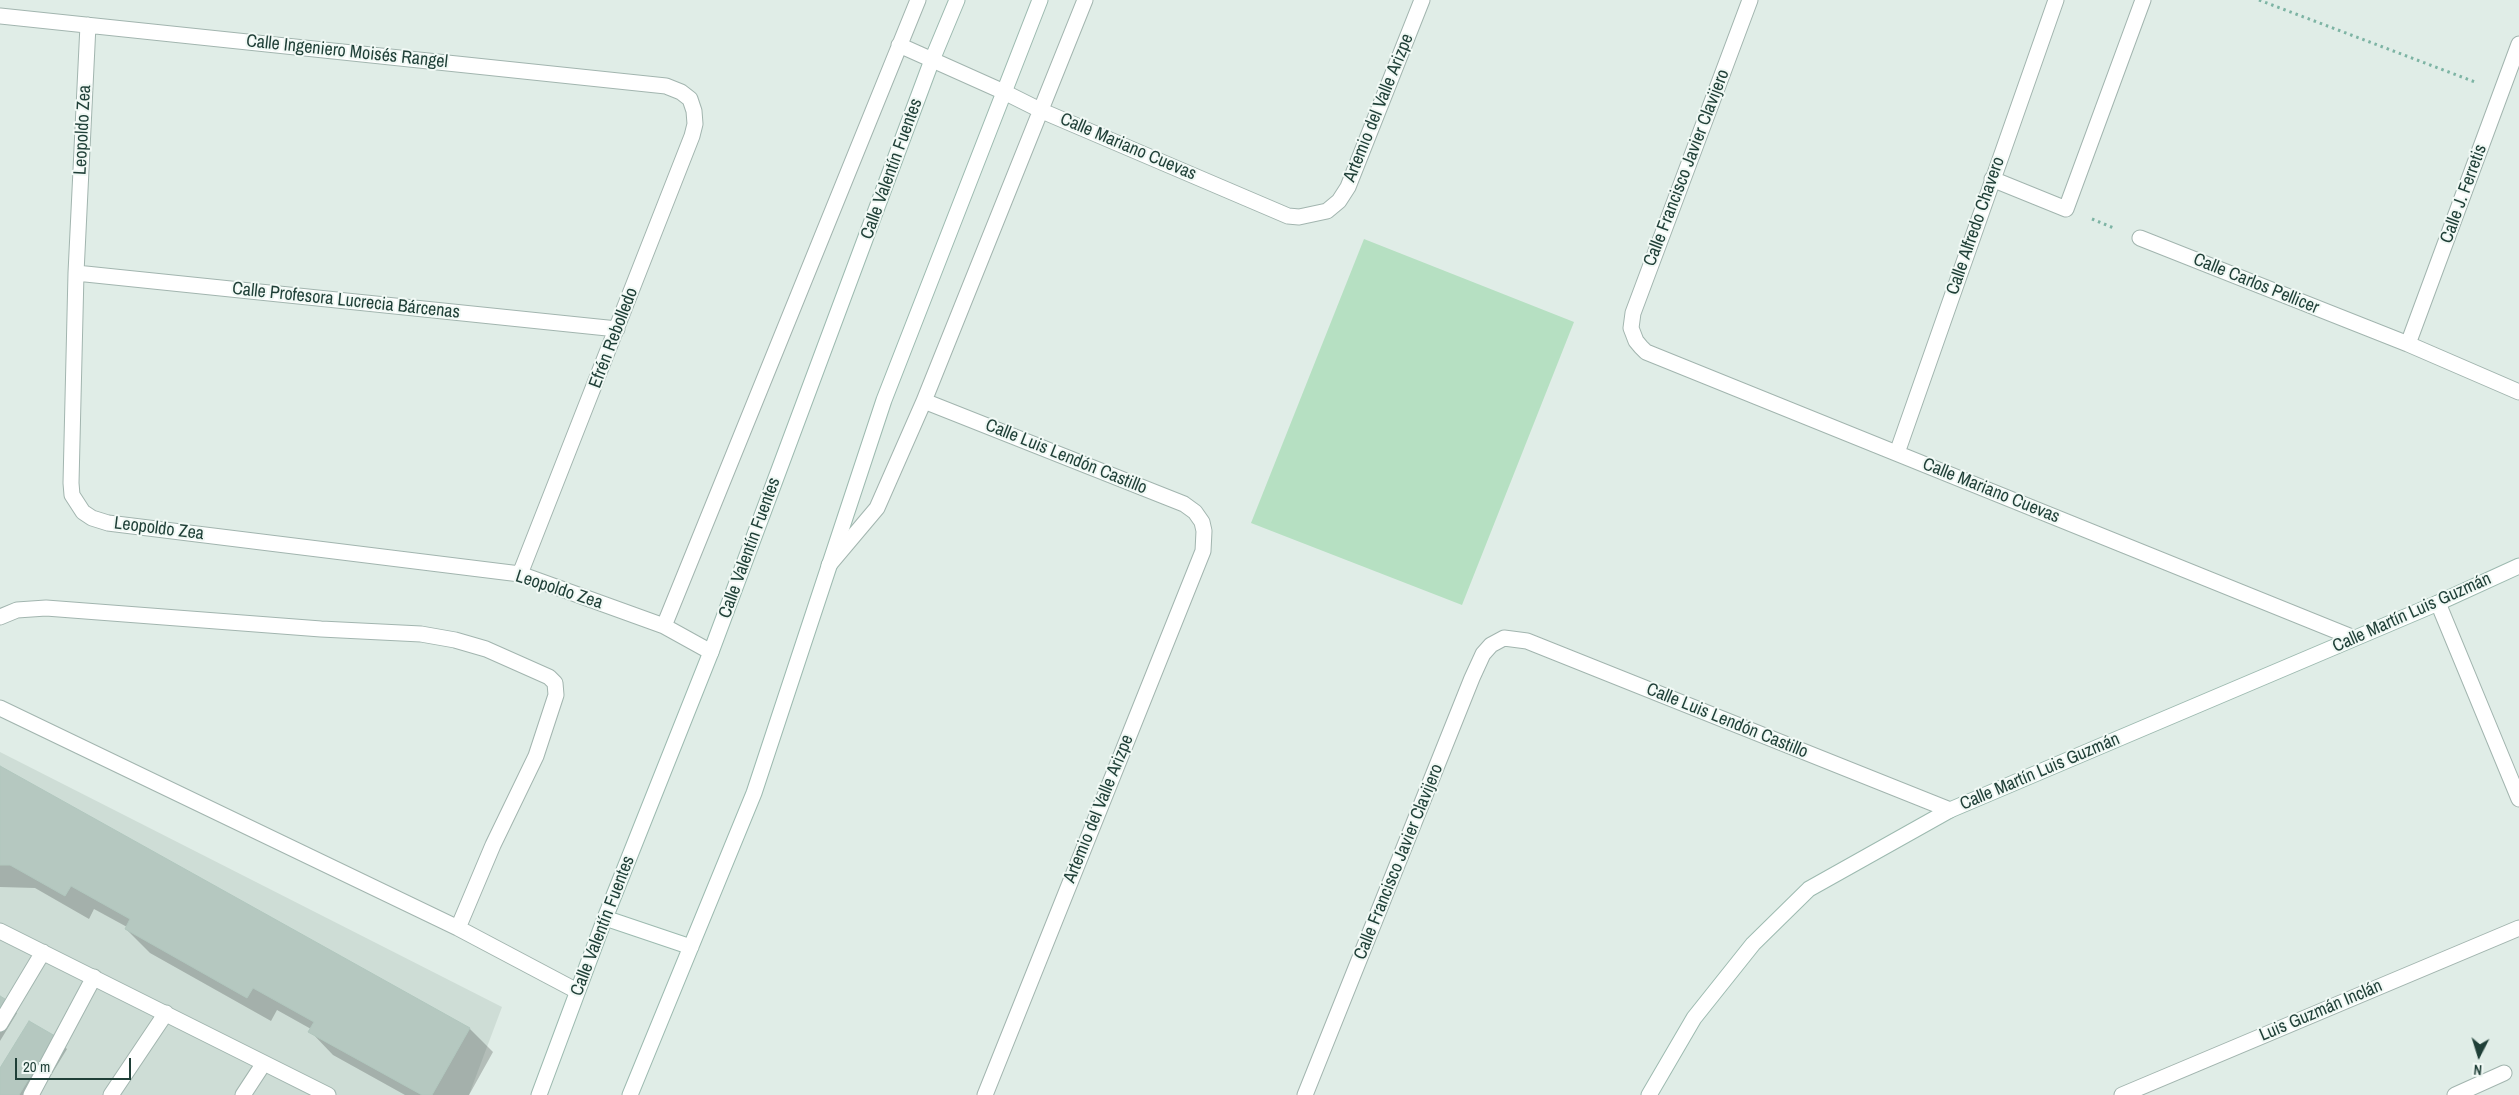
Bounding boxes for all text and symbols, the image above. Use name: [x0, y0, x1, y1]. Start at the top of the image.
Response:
street label: Calle Ingeniero Moisés Rangel: [245, 31, 449, 73]
street label: Artemio del Valle Arizpe: [1339, 31, 1419, 185]
street label: Calle Francisco Javier Clavijero: [1639, 66, 1735, 270]
street label: Leopoldo Zea: [70, 84, 96, 176]
street label: Calle Valentín Fuentes: [856, 96, 928, 242]
street label: Calle Mariano Cuevas: [1057, 109, 1199, 185]
street label: Calle J. Ferretis: [2436, 142, 2492, 246]
street label: Calle Alfredo Chavero: [1942, 154, 2010, 298]
street label: Calle Carlos Pellicer: [2190, 249, 2322, 319]
street label: Calle Profesora Lucrecia Bárcenas: [231, 278, 461, 324]
street label: Efrén Rebolledo: [585, 285, 643, 391]
street label: Calle Luis Lendón Castillo: [982, 415, 1150, 499]
street label: Calle Mariano Cuevas: [1919, 454, 2063, 528]
street label: Calle Valentín Fuentes: [714, 475, 786, 621]
street label: Leopoldo Zea: [113, 513, 205, 545]
street label: Leopoldo Zea: [513, 566, 605, 614]
street label: Calle Martín Luis Guzmán: [2329, 568, 2495, 658]
street label: Calle Luis Lendón Castillo: [1643, 679, 1811, 763]
street label: Calle Martín Luis Guzmán: [1957, 729, 2123, 815]
street label: Artemio del Valle Arizpe: [1059, 732, 1139, 886]
street label: Calle Francisco Javier Clavijero: [1350, 761, 1448, 963]
street label: Calle Valentín Fuentes: [566, 853, 640, 999]
street label: Luis Guzmán Inclán: [2256, 975, 2386, 1047]
north arrow: [2454, 1030, 2504, 1080]
scale bar: [18, 1048, 134, 1080]
text: 20 m: [23, 1056, 50, 1077]
text: N: [2473, 1061, 2483, 1079]

